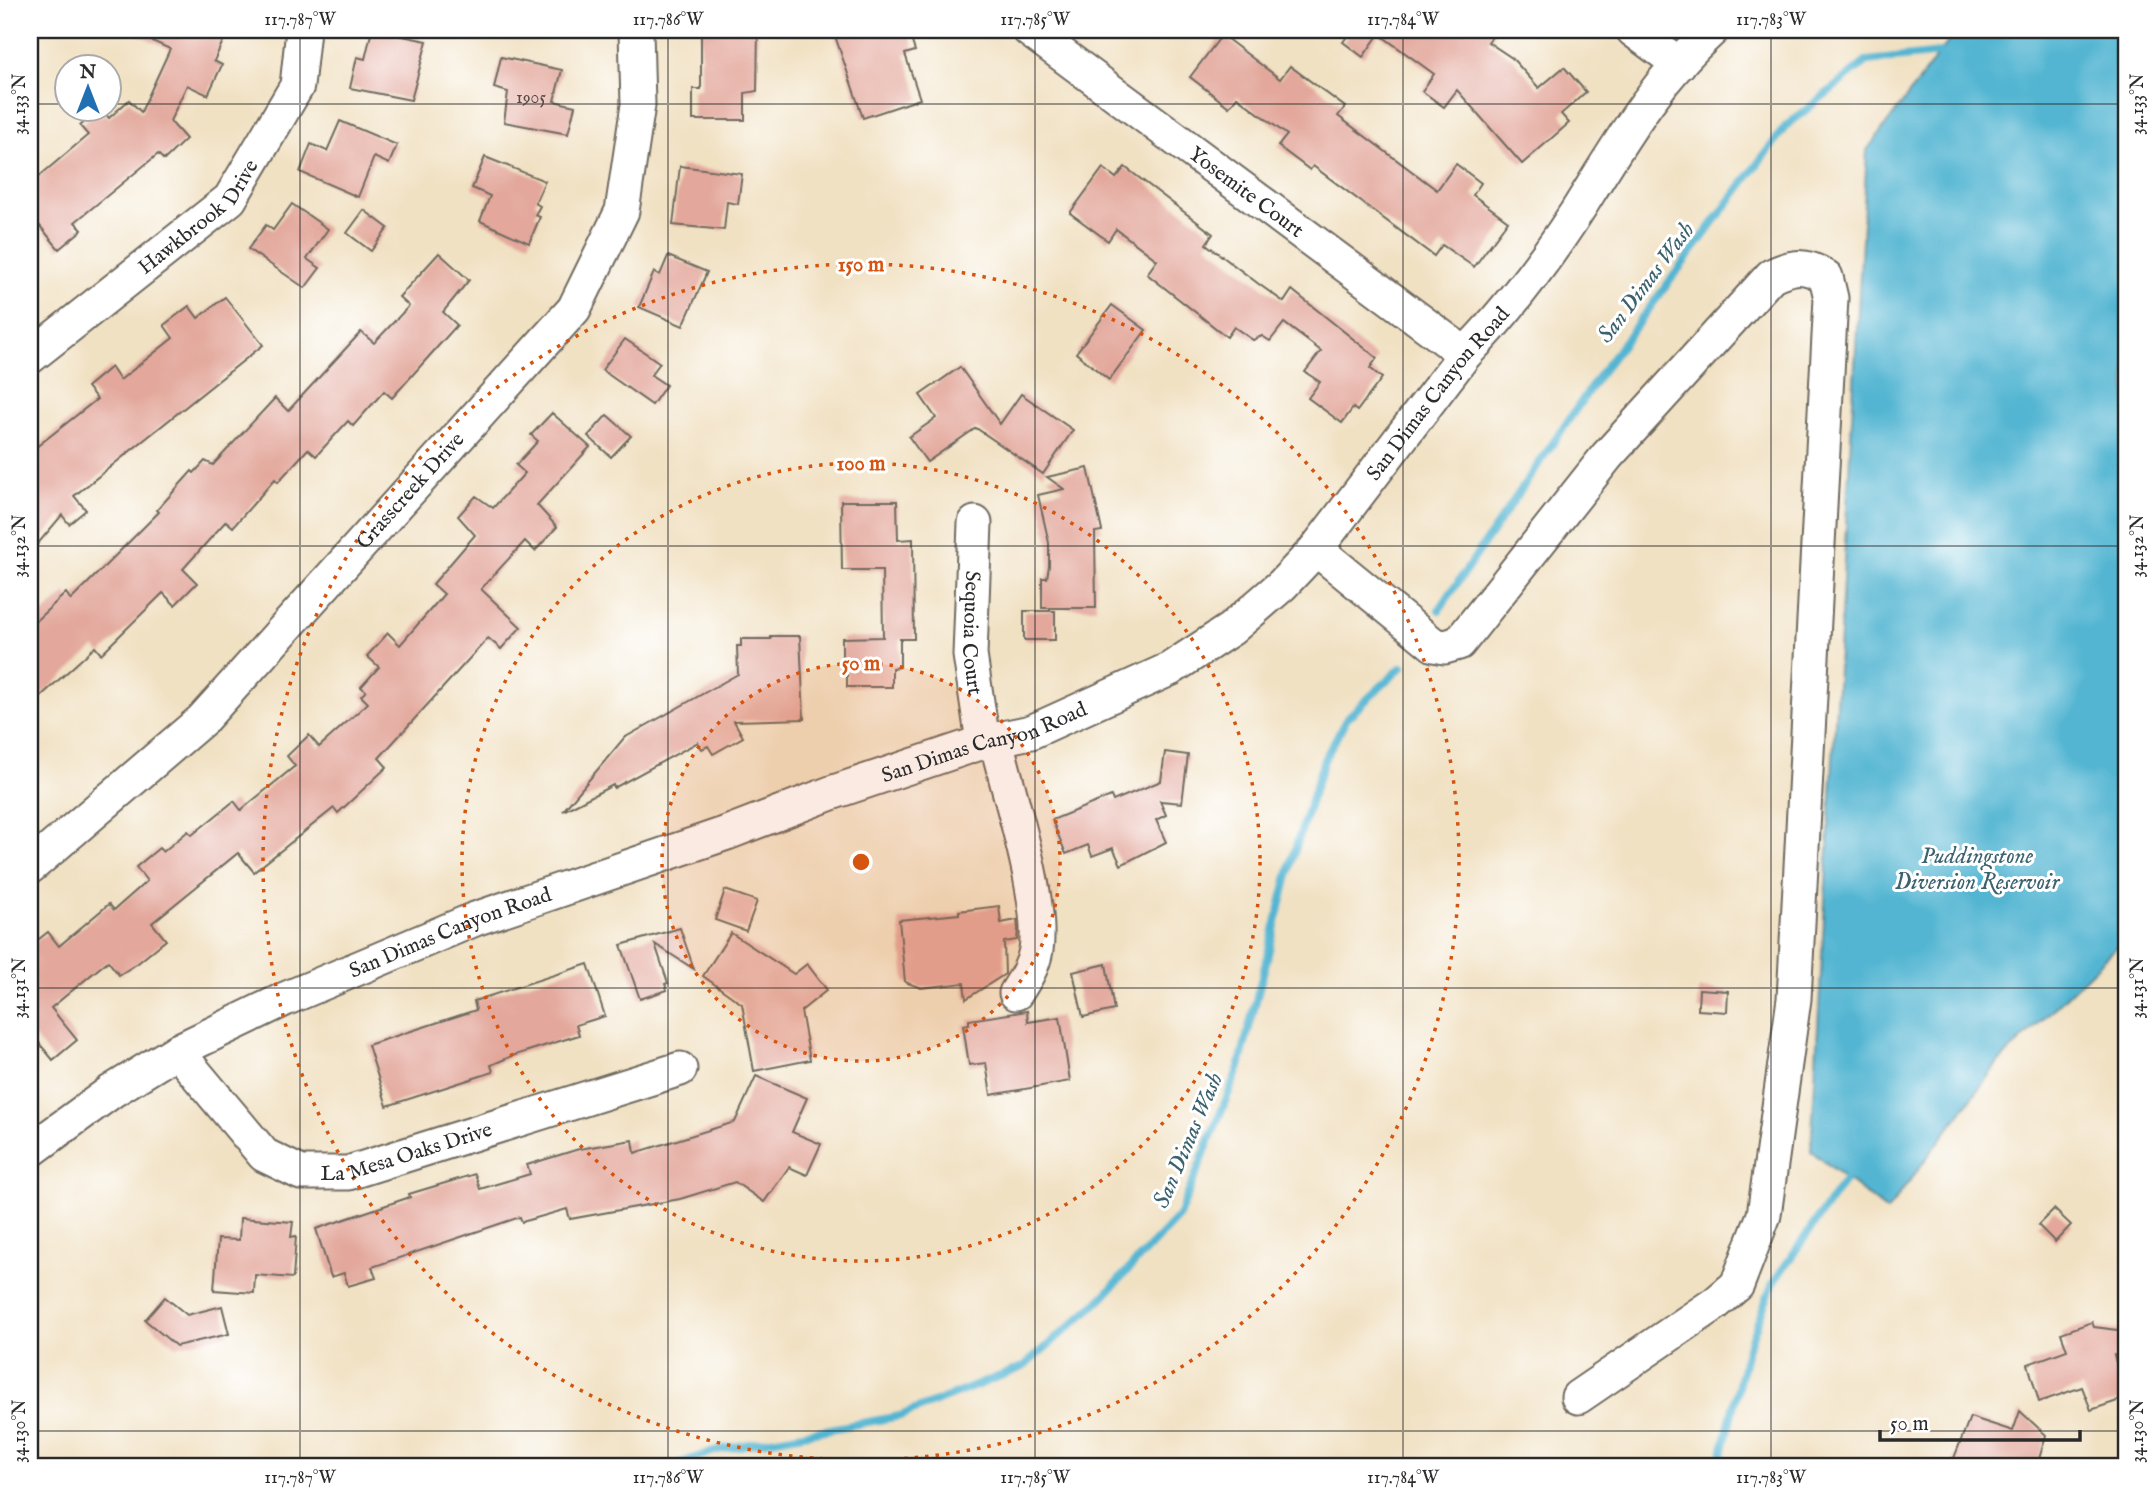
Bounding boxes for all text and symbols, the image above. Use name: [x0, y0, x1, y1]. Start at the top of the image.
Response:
text: 117.787°W: [264, 9, 337, 32]
text: 117.786°W: [633, 9, 704, 32]
text: 117.785°W: [1000, 9, 1071, 32]
text: 117.784°W: [1367, 9, 1440, 32]
text: 117.783°W: [1736, 9, 1807, 32]
north arrow: [52, 52, 122, 122]
text: N: [79, 61, 97, 85]
text: 34.133°N: [9, 73, 32, 135]
text: 34.133°N: [2127, 73, 2150, 135]
house number: 1905: [516, 87, 546, 110]
street label: Yosemite Court: [1183, 141, 1309, 244]
street label: Hawkbrook Drive: [133, 155, 266, 281]
water label: San Dimas Wash: [1591, 216, 1701, 349]
text: 150 m: [838, 252, 885, 279]
street label: San Dimas Canyon Road: [1361, 301, 1517, 487]
street label: Grasscreek Drive: [351, 427, 471, 556]
text: 100 m: [836, 451, 886, 478]
text: 34.132°N: [9, 514, 32, 577]
text: 34.132°N: [2127, 514, 2150, 577]
street label: Sequoia Court: [955, 570, 988, 697]
text: 50 m: [842, 651, 881, 678]
street label: San Dimas Canyon Road: [878, 696, 1092, 790]
water label: Puddingstone Diversion Reservoir: [1895, 842, 2060, 897]
centre of rings: [849, 850, 873, 874]
street label: San Dimas Canyon Road: [345, 882, 556, 985]
text: 34.131°N: [9, 957, 32, 1019]
text: 34.131°N: [2127, 957, 2150, 1019]
water label: San Dimas Wash: [1147, 1068, 1230, 1213]
street label: La Mesa Oaks Drive: [320, 1117, 496, 1188]
scale bar: [1880, 1398, 2079, 1442]
text: 34.130°N: [9, 1399, 32, 1463]
text: 34.130°N: [2127, 1399, 2150, 1463]
text: 50 m: [1890, 1411, 1929, 1438]
text: 117.787°W: [264, 1467, 337, 1490]
text: 117.786°W: [633, 1467, 704, 1490]
text: 117.785°W: [1000, 1467, 1071, 1490]
text: 117.784°W: [1367, 1467, 1440, 1490]
text: 117.783°W: [1736, 1467, 1807, 1490]

